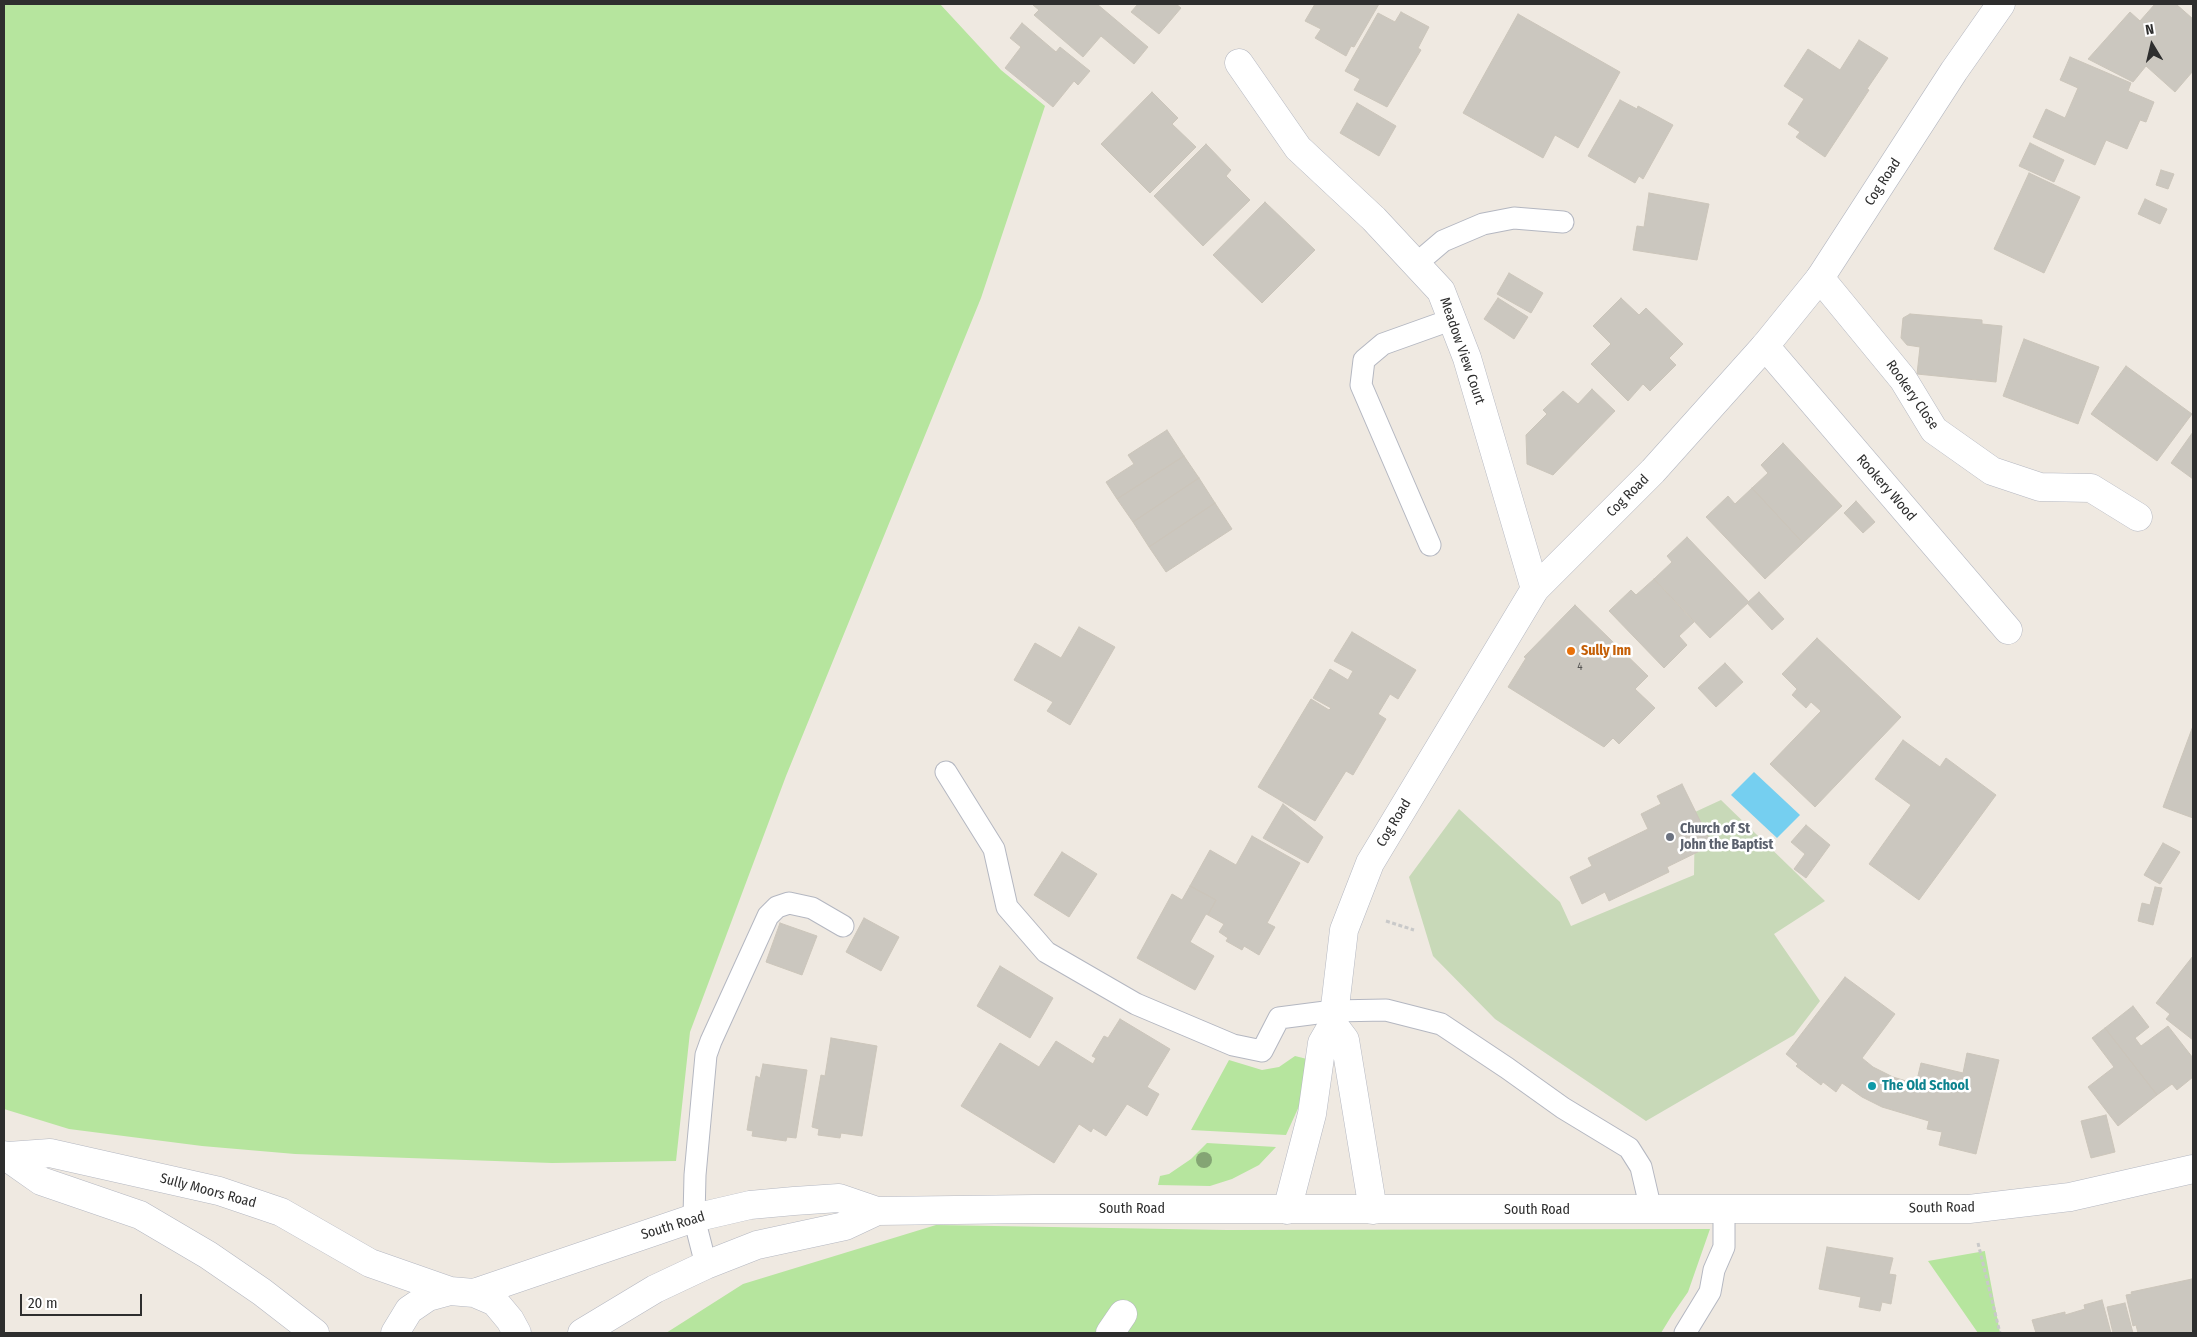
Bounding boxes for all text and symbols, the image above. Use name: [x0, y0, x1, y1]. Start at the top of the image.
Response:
north arrow: [2127, 20, 2177, 70]
text: N: [2144, 21, 2155, 39]
street label: Cog Road: [1861, 155, 1905, 209]
street label: Meadow View Court: [1436, 295, 1488, 407]
street label: Rookery Close: [1882, 357, 1942, 433]
street label: Rookery Wood: [1853, 451, 1919, 525]
street label: Cog Road: [1603, 471, 1653, 521]
place label: Sully Inn: [1581, 643, 1631, 659]
marker: Sully Inn: [1565, 645, 1577, 657]
house number: 4: [1577, 660, 1583, 674]
street label: Cog Road: [1373, 796, 1415, 850]
place label: Church of St John the Baptist: [1680, 821, 1773, 854]
marker: Church of St John the Baptist: [1664, 831, 1676, 843]
place label: The Old School: [1882, 1078, 1969, 1094]
marker: The Old School: [1866, 1080, 1878, 1092]
street label: Sully Moors Road: [158, 1170, 258, 1212]
street label: South Road: [1909, 1199, 1975, 1217]
street label: South Road: [1099, 1201, 1165, 1217]
street label: South Road: [1504, 1202, 1570, 1218]
street label: South Road: [639, 1208, 707, 1244]
scale bar: [22, 1284, 145, 1316]
text: 20 m: [28, 1294, 58, 1312]

